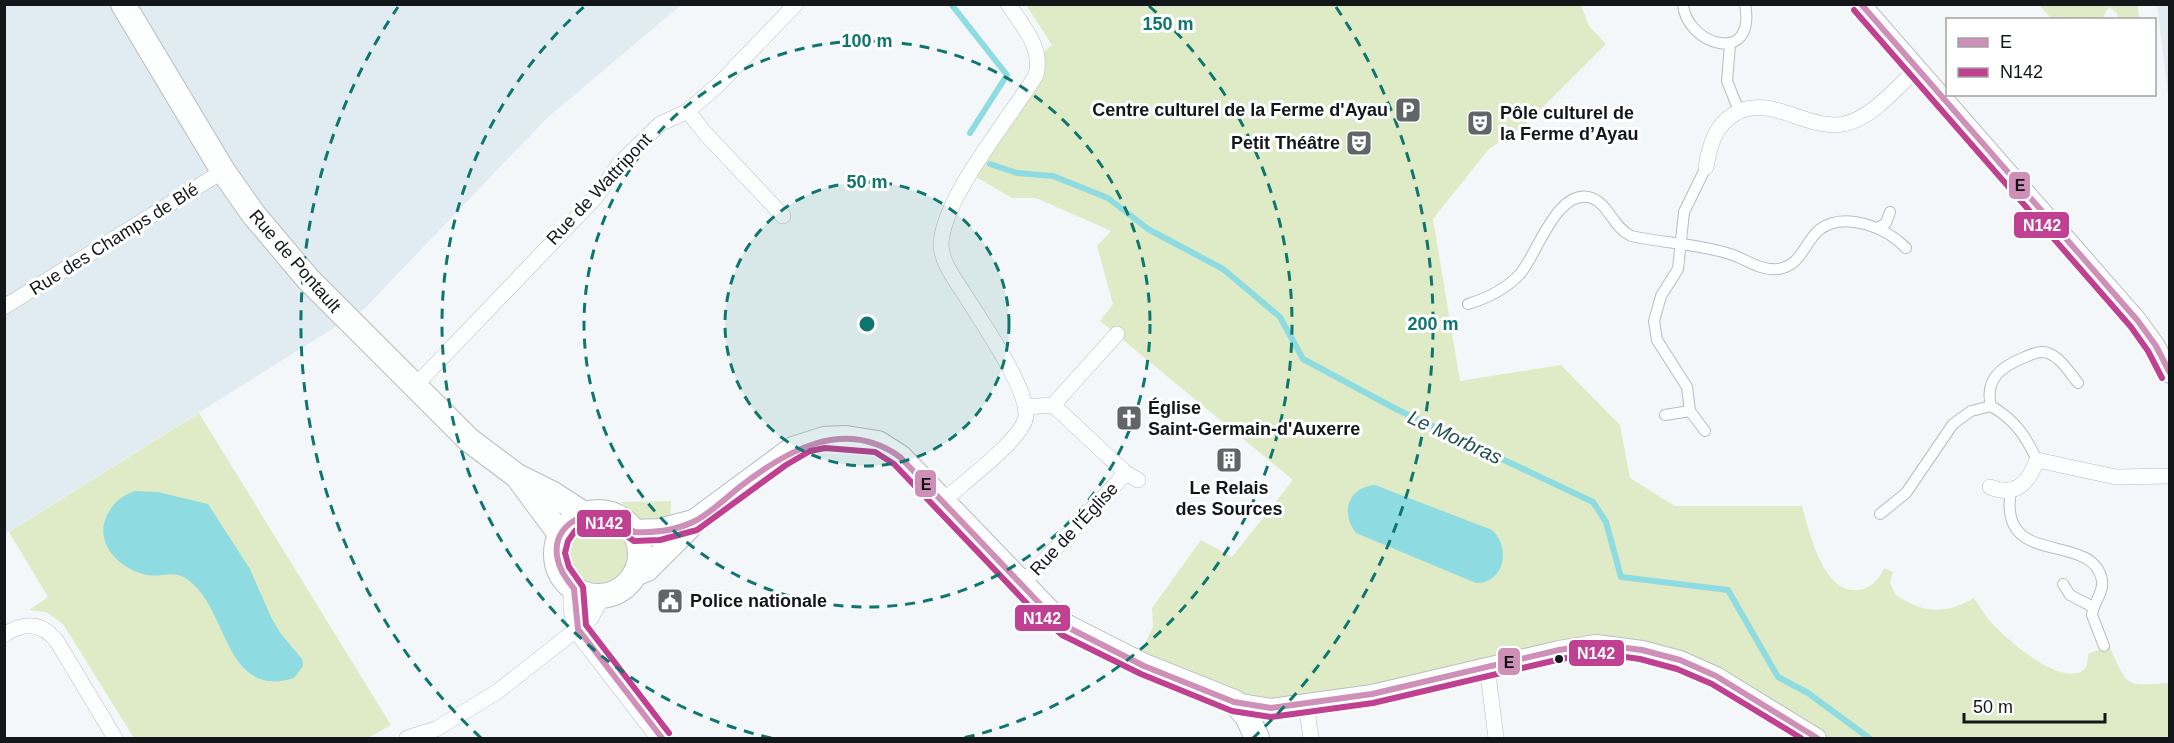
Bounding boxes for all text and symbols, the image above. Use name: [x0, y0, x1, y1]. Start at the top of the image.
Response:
text: 150 m: [1142, 14, 1194, 34]
legend: [1946, 18, 2156, 96]
text: 100 m: [841, 31, 893, 51]
text: E: [2000, 32, 2012, 52]
text: N142: [2000, 62, 2043, 82]
parking icon: Centre culturel de la Ferme d'Ayau: [1393, 95, 1423, 125]
place label: Centre culturel de la Ferme d'Ayau: [1092, 100, 1388, 120]
place label: Pôle culturel de la Ferme d’Ayau: [1500, 103, 1638, 144]
theatre icon: Pôle culturel de la Ferme d’Ayau: [1465, 108, 1495, 138]
theatre icon: Petit Théâtre: [1344, 128, 1374, 158]
street label: Rue de Wattripont: [542, 129, 656, 249]
place label: Petit Théâtre: [1231, 133, 1340, 153]
line badge: E: [2008, 171, 2031, 200]
text: 50 m: [846, 172, 888, 192]
text: E: [2015, 177, 2026, 194]
street label: Rue des Champs de Blé: [26, 179, 202, 299]
street label: Rue de Pontault: [245, 206, 345, 316]
line badge: N142: [2013, 211, 2070, 239]
text: N142: [2023, 217, 2061, 234]
centre of rings: [857, 314, 877, 334]
text: 200 m: [1407, 314, 1459, 334]
place label: Église Saint-Germain-d'Auxerre: [1148, 397, 1360, 439]
church icon: Église Saint-Germain-d'Auxerre: [1114, 403, 1144, 433]
water label: Le Morbras: [1405, 406, 1505, 468]
building icon: Le Relais des Sources: [1214, 445, 1244, 475]
line badge: E: [914, 469, 937, 498]
text: E: [921, 476, 932, 493]
street label: Rue de l'Église: [1026, 478, 1122, 580]
place label: Le Relais des Sources: [1175, 478, 1283, 519]
line badge: N142: [576, 509, 632, 538]
text: N142: [585, 515, 623, 532]
public building icon: Police nationale: [655, 586, 685, 616]
place label: Police nationale: [690, 591, 827, 611]
line badge: N142: [1014, 604, 1071, 632]
text: N142: [1023, 610, 1061, 627]
line badge: N142: [1568, 639, 1625, 667]
text: N142: [1577, 645, 1615, 662]
line badge: E: [1497, 647, 1521, 676]
unlabelled marker: [1553, 653, 1565, 665]
text: E: [1504, 654, 1515, 671]
scale bar: [1964, 686, 2105, 724]
text: 50 m: [1973, 697, 2013, 717]

